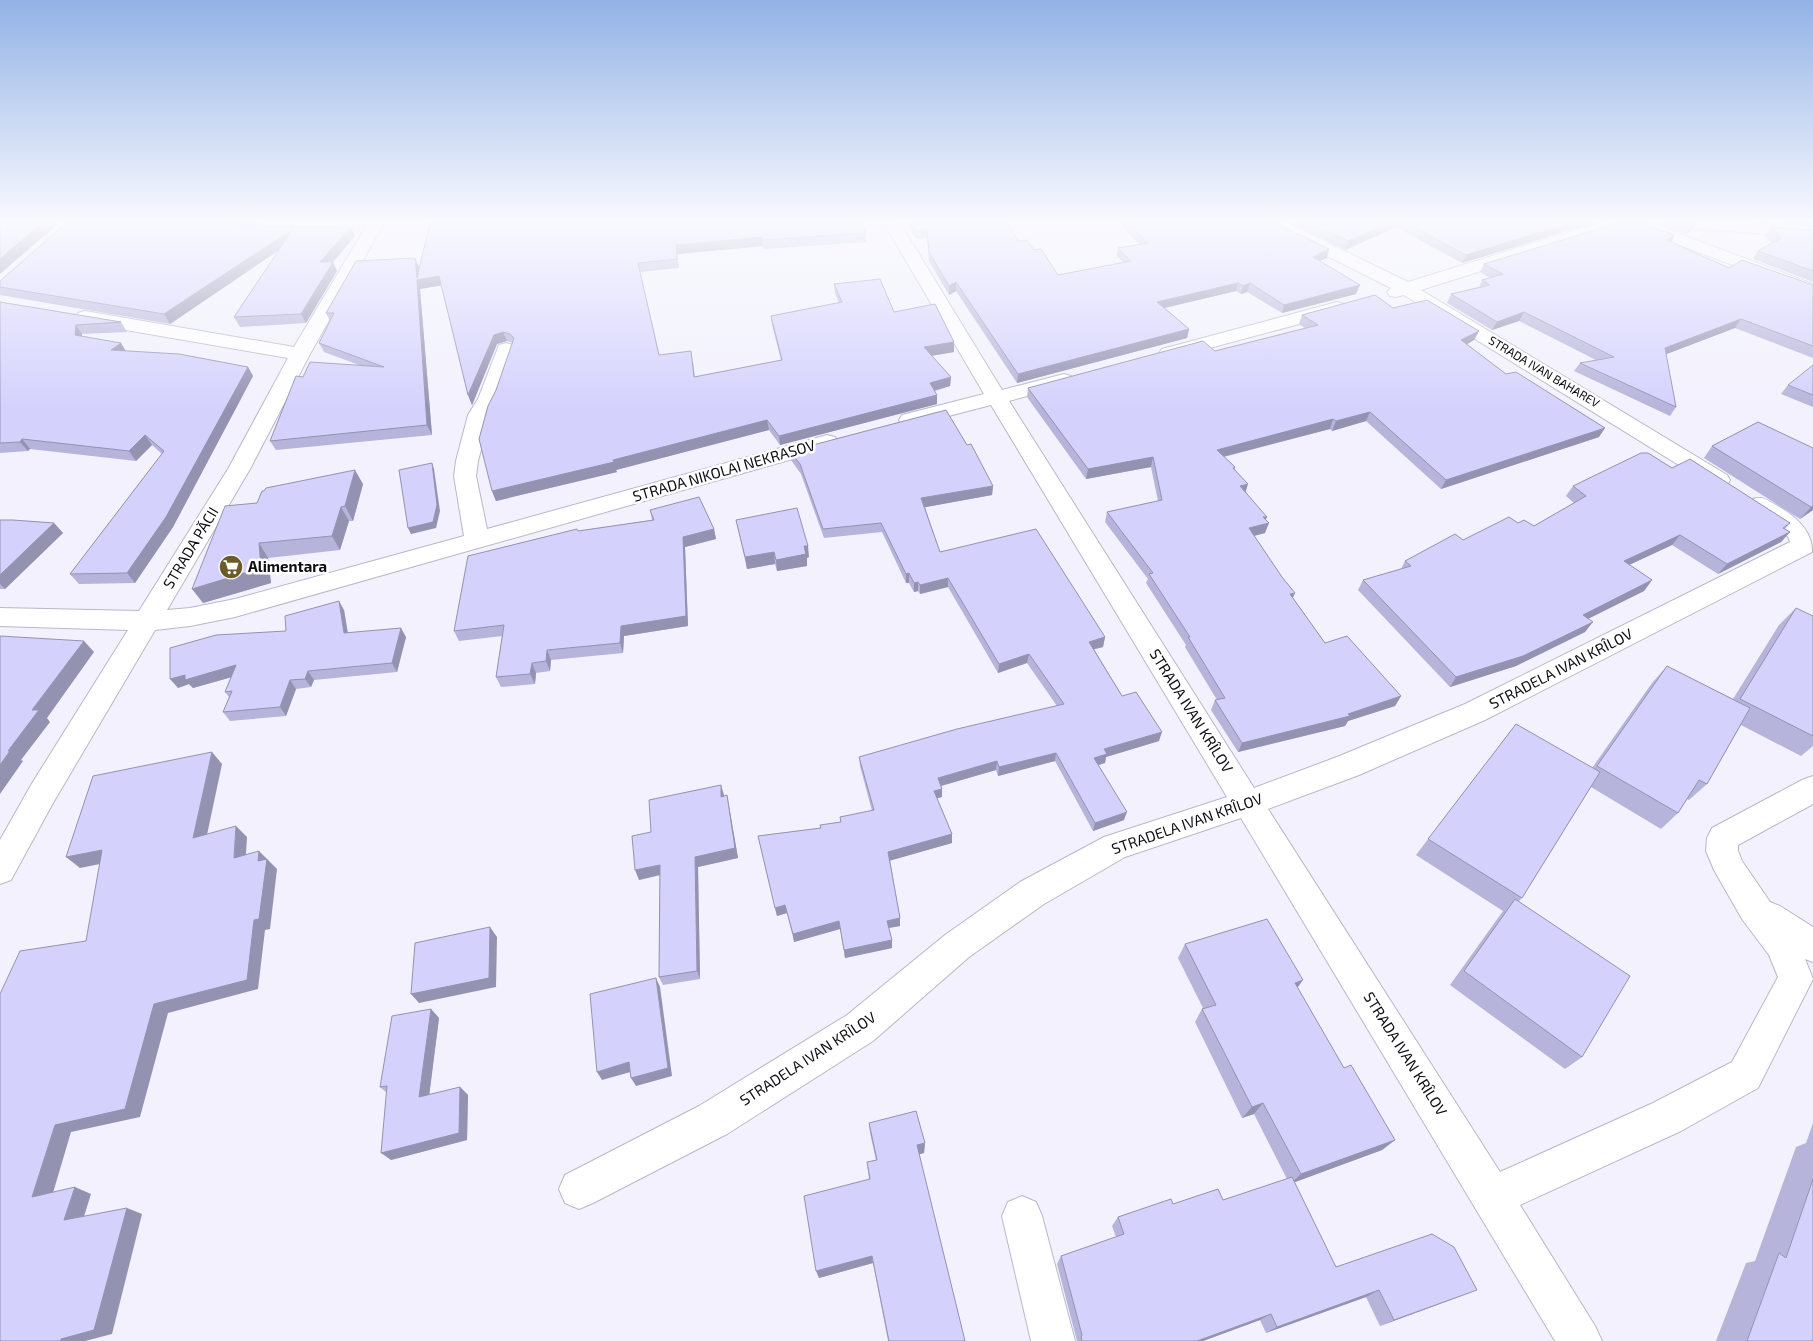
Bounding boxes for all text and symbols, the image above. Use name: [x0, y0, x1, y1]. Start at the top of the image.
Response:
street label: STRADA IVAN BAHAREV: [1487, 332, 1603, 410]
street label: STRADA NIKOLAI NEKRASOV: [630, 435, 817, 505]
street label: STRADA PĂCII: [159, 503, 222, 592]
supermarket icon: Alimentara: [218, 554, 244, 580]
place label: Alimentara: [248, 557, 327, 575]
street label: STRADELA IVAN KRÎLOV: [1486, 624, 1635, 712]
street label: STRADA IVAN KRÎLOV: [1146, 645, 1237, 776]
street label: STRADELA IVAN KRÎLOV: [1109, 789, 1265, 857]
street label: STRADA IVAN KRÎLOV: [1360, 988, 1451, 1119]
street label: STRADELA IVAN KRÎLOV: [736, 1007, 879, 1109]

